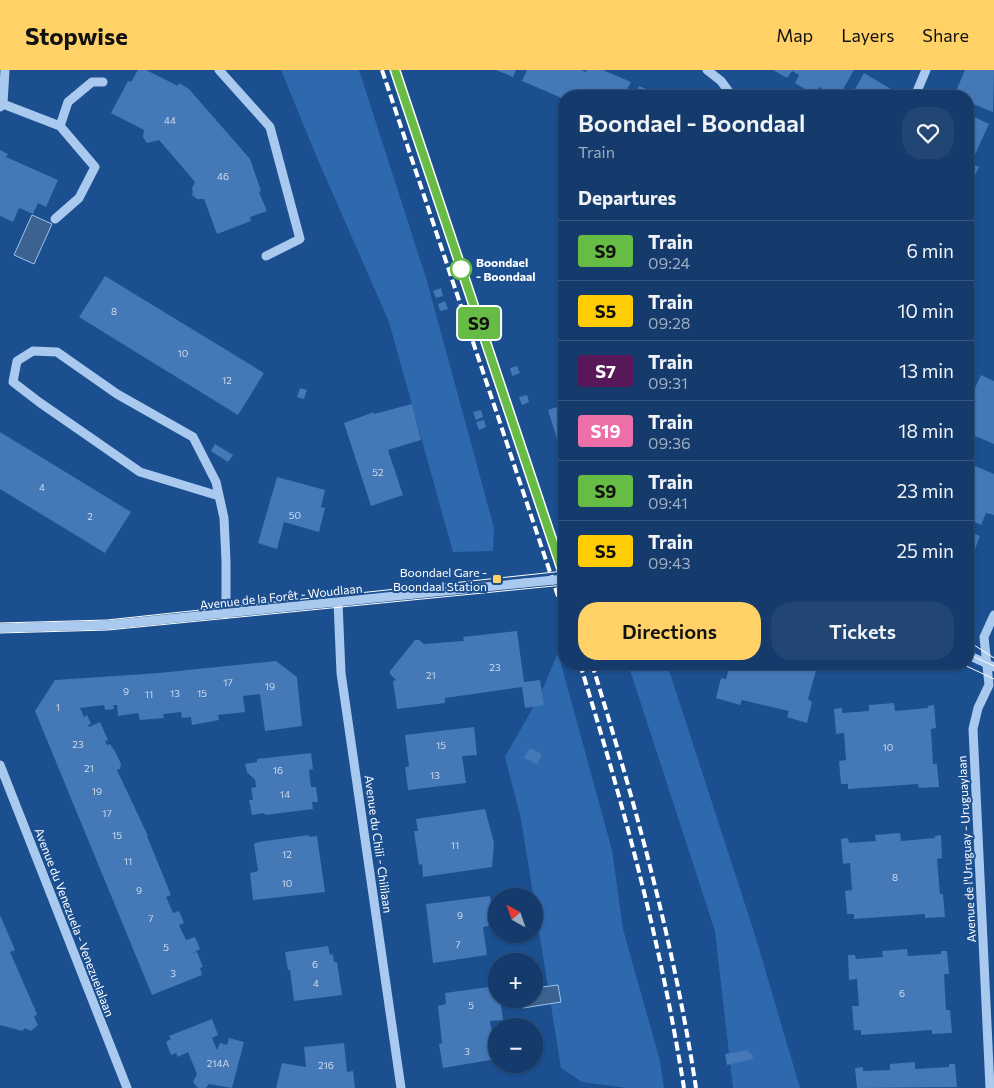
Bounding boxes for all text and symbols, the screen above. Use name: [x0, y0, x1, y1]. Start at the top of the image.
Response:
text: Stopwise: [25, 21, 128, 50]
text: Map: [776, 24, 813, 46]
text: Layers: [841, 24, 894, 46]
text: Share: [922, 24, 969, 46]
button: heart: [902, 107, 954, 159]
text: Boondael - Boondaal: [578, 108, 805, 137]
house number: 44: [164, 114, 176, 126]
text: Train: [578, 142, 615, 161]
house number: 46: [217, 170, 229, 182]
text: Departures: [578, 186, 676, 209]
text: Train: [648, 230, 693, 253]
text: 6 min: [906, 239, 954, 262]
text: S9: [595, 240, 616, 262]
text: 09:24: [648, 253, 690, 272]
place label: Boondael - Boondaal: [476, 255, 536, 283]
marker: Boondael - Boondaal: [450, 258, 472, 280]
text: Train: [648, 290, 693, 313]
text: 10 min: [897, 299, 954, 322]
text: S5: [595, 300, 616, 322]
house number: 8: [111, 305, 117, 317]
line badge: S9: [456, 307, 502, 339]
text: S9: [468, 312, 490, 334]
text: 09:28: [648, 313, 690, 332]
house number: 10: [178, 347, 188, 359]
text: Train: [648, 350, 693, 373]
text: 13 min: [899, 359, 954, 382]
text: S7: [595, 360, 616, 382]
text: 09:31: [648, 373, 688, 392]
house number: 12: [222, 374, 232, 386]
text: Train: [648, 410, 693, 433]
text: 18 min: [898, 419, 954, 442]
text: S19: [590, 420, 621, 442]
text: 09:36: [648, 433, 691, 452]
house number: 52: [372, 466, 384, 478]
text: Train: [648, 470, 693, 493]
text: 23 min: [897, 479, 954, 502]
text: S9: [595, 480, 616, 502]
house number: 4: [39, 481, 45, 493]
text: 09:41: [648, 493, 688, 512]
house number: 50: [289, 509, 301, 521]
house number: 2: [87, 510, 93, 522]
text: Train: [648, 530, 693, 553]
text: 25 min: [897, 539, 954, 562]
text: S5: [595, 540, 616, 562]
text: 09:43: [648, 553, 691, 572]
place label: Boondael Gare - Boondaal Station: [393, 565, 487, 593]
marker: Boondael Gare - Boondaal Station: [491, 573, 503, 585]
street label: Avenue de la Forêt - Woudlaan: [199, 580, 363, 612]
button: Directions: [578, 602, 761, 660]
button: Tickets: [771, 602, 954, 660]
house number: 23: [489, 661, 501, 673]
house number: 21: [426, 669, 436, 681]
house number: 17: [223, 676, 233, 688]
house number: 19: [265, 680, 275, 692]
house number: 9: [123, 685, 129, 697]
house number: 13: [170, 687, 180, 699]
house number: 15: [197, 687, 207, 699]
house number: 11: [145, 688, 153, 700]
house number: 1: [56, 701, 60, 713]
house number: 23: [72, 738, 84, 750]
house number: 15: [436, 739, 446, 751]
house number: 10: [883, 741, 893, 753]
street label: Avenue de l'Uruguay - Uruguaylaan: [954, 755, 978, 943]
house number: 21: [84, 762, 94, 774]
house number: 16: [273, 764, 283, 776]
house number: 13: [430, 769, 440, 781]
street label: Avenue du Chili - Chililaan: [362, 774, 396, 914]
house number: 19: [92, 785, 102, 797]
house number: 14: [280, 788, 290, 800]
house number: 17: [102, 807, 112, 819]
street label: Avenue du Venezuela - Venezuelalaan: [32, 826, 118, 1018]
house number: 15: [112, 829, 122, 841]
house number: 11: [451, 839, 459, 851]
house number: 12: [282, 848, 292, 860]
house number: 11: [124, 855, 132, 867]
house number: 8: [892, 871, 898, 883]
house number: 10: [282, 877, 292, 889]
house number: 9: [136, 884, 142, 896]
north arrow: [488, 888, 542, 942]
map controls: [488, 888, 543, 1073]
house number: 9: [457, 909, 463, 921]
house number: 7: [148, 912, 154, 924]
house number: 7: [455, 938, 461, 950]
house number: 5: [163, 941, 169, 953]
button: +: [488, 953, 543, 1008]
house number: 6: [312, 958, 318, 970]
house number: 3: [170, 967, 176, 979]
house number: 4: [313, 977, 319, 989]
house number: 6: [899, 987, 905, 999]
house number: 5: [468, 999, 474, 1011]
button: −: [488, 1018, 543, 1073]
house number: 3: [464, 1045, 470, 1057]
house number: 214A: [207, 1057, 229, 1069]
house number: 216: [318, 1059, 334, 1071]

